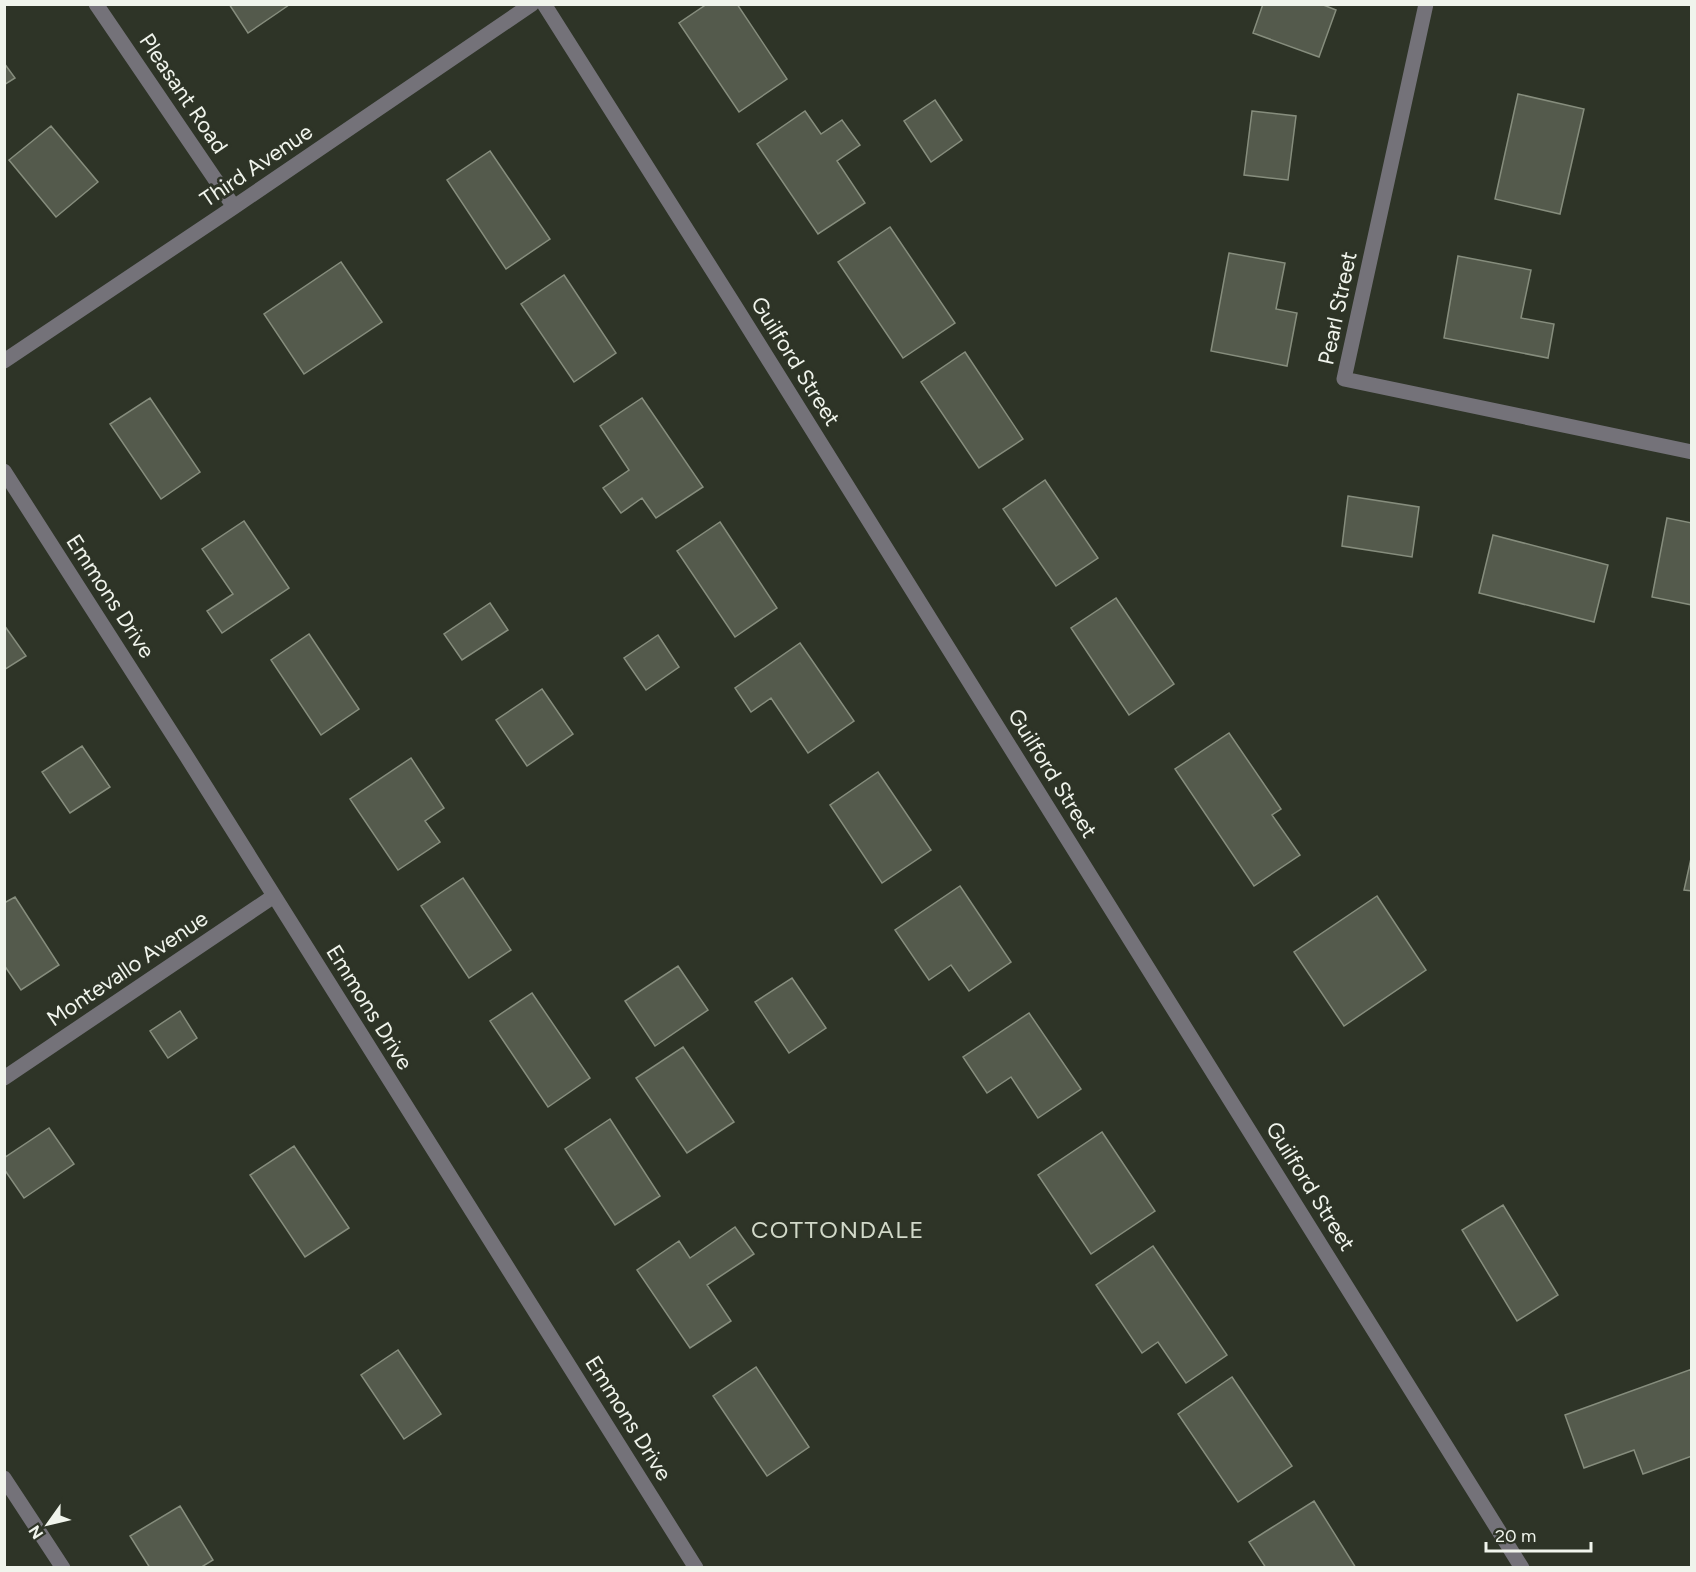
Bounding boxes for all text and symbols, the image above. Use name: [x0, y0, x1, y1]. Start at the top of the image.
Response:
street label: Pleasant Road: [134, 28, 234, 158]
street label: Third Avenue: [195, 118, 318, 213]
street label: Pearl Street: [1312, 249, 1363, 367]
street label: Guilford Street: [745, 292, 846, 431]
street label: Emmons Drive: [61, 529, 161, 663]
street label: Guilford Street: [1002, 704, 1103, 843]
street label: Montevallo Avenue: [42, 905, 213, 1032]
street label: Emmons Drive: [320, 940, 419, 1075]
street label: Guilford Street: [1260, 1117, 1361, 1256]
district label: COTTONDALE: [751, 1215, 925, 1244]
street label: Emmons Drive: [579, 1351, 678, 1486]
north arrow: [18, 1494, 78, 1554]
scale bar: [1486, 1515, 1591, 1553]
text: N: [25, 1522, 47, 1543]
text: 20 m: [1495, 1525, 1536, 1547]

